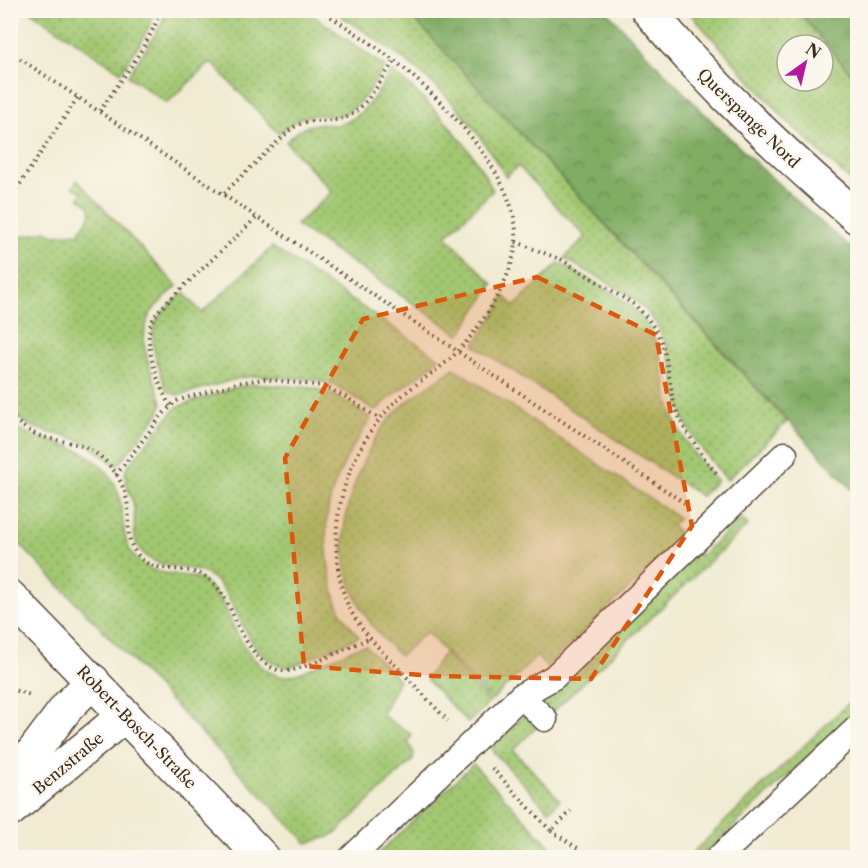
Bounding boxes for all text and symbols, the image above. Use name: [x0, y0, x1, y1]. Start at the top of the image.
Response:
north arrow: [775, 33, 835, 93]
text: N: [802, 38, 825, 63]
street label: Querspange Nord: [694, 64, 805, 172]
street label: Robert-Bosch-Straße: [73, 661, 201, 793]
street label: Benzstraße: [29, 728, 107, 798]

